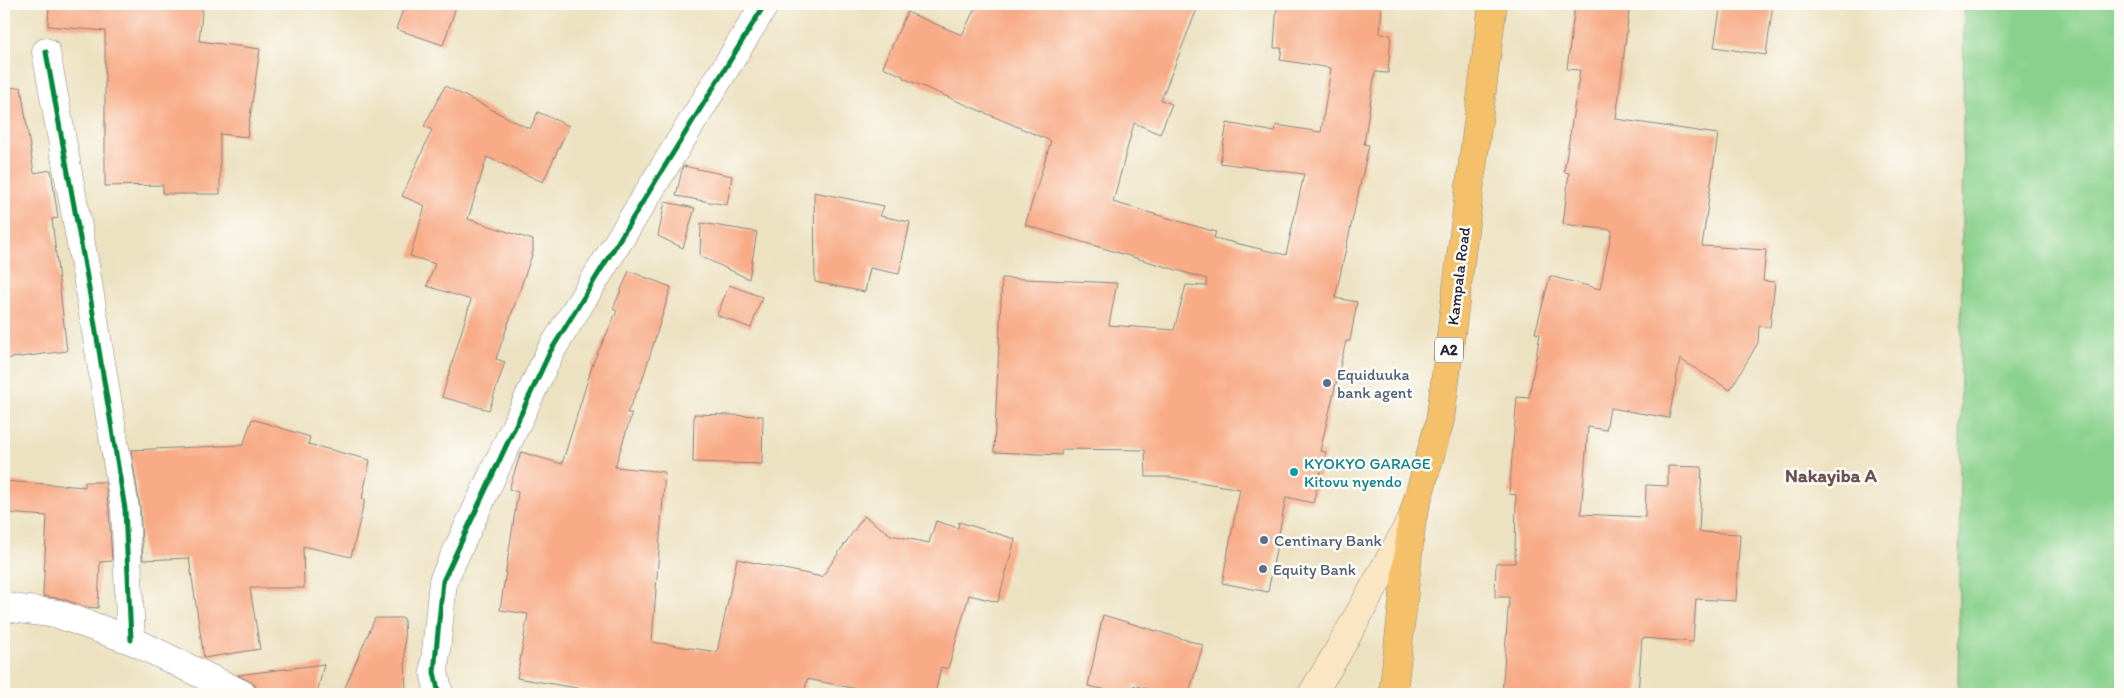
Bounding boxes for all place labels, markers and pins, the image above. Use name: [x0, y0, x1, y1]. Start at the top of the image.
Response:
place label: Equiduuka bank agent: [1337, 365, 1412, 402]
marker: Equiduuka bank agent: [1321, 377, 1333, 389]
place label: KYOKYO GARAGE Kitovu nyendo: [1304, 454, 1431, 491]
marker: KYOKYO GARAGE Kitovu nyendo: [1288, 466, 1300, 478]
place label: Centinary Bank: [1274, 531, 1383, 550]
marker: Centinary Bank: [1258, 534, 1270, 546]
place label: Equity Bank: [1273, 560, 1356, 579]
marker: Equity Bank: [1257, 563, 1269, 575]

